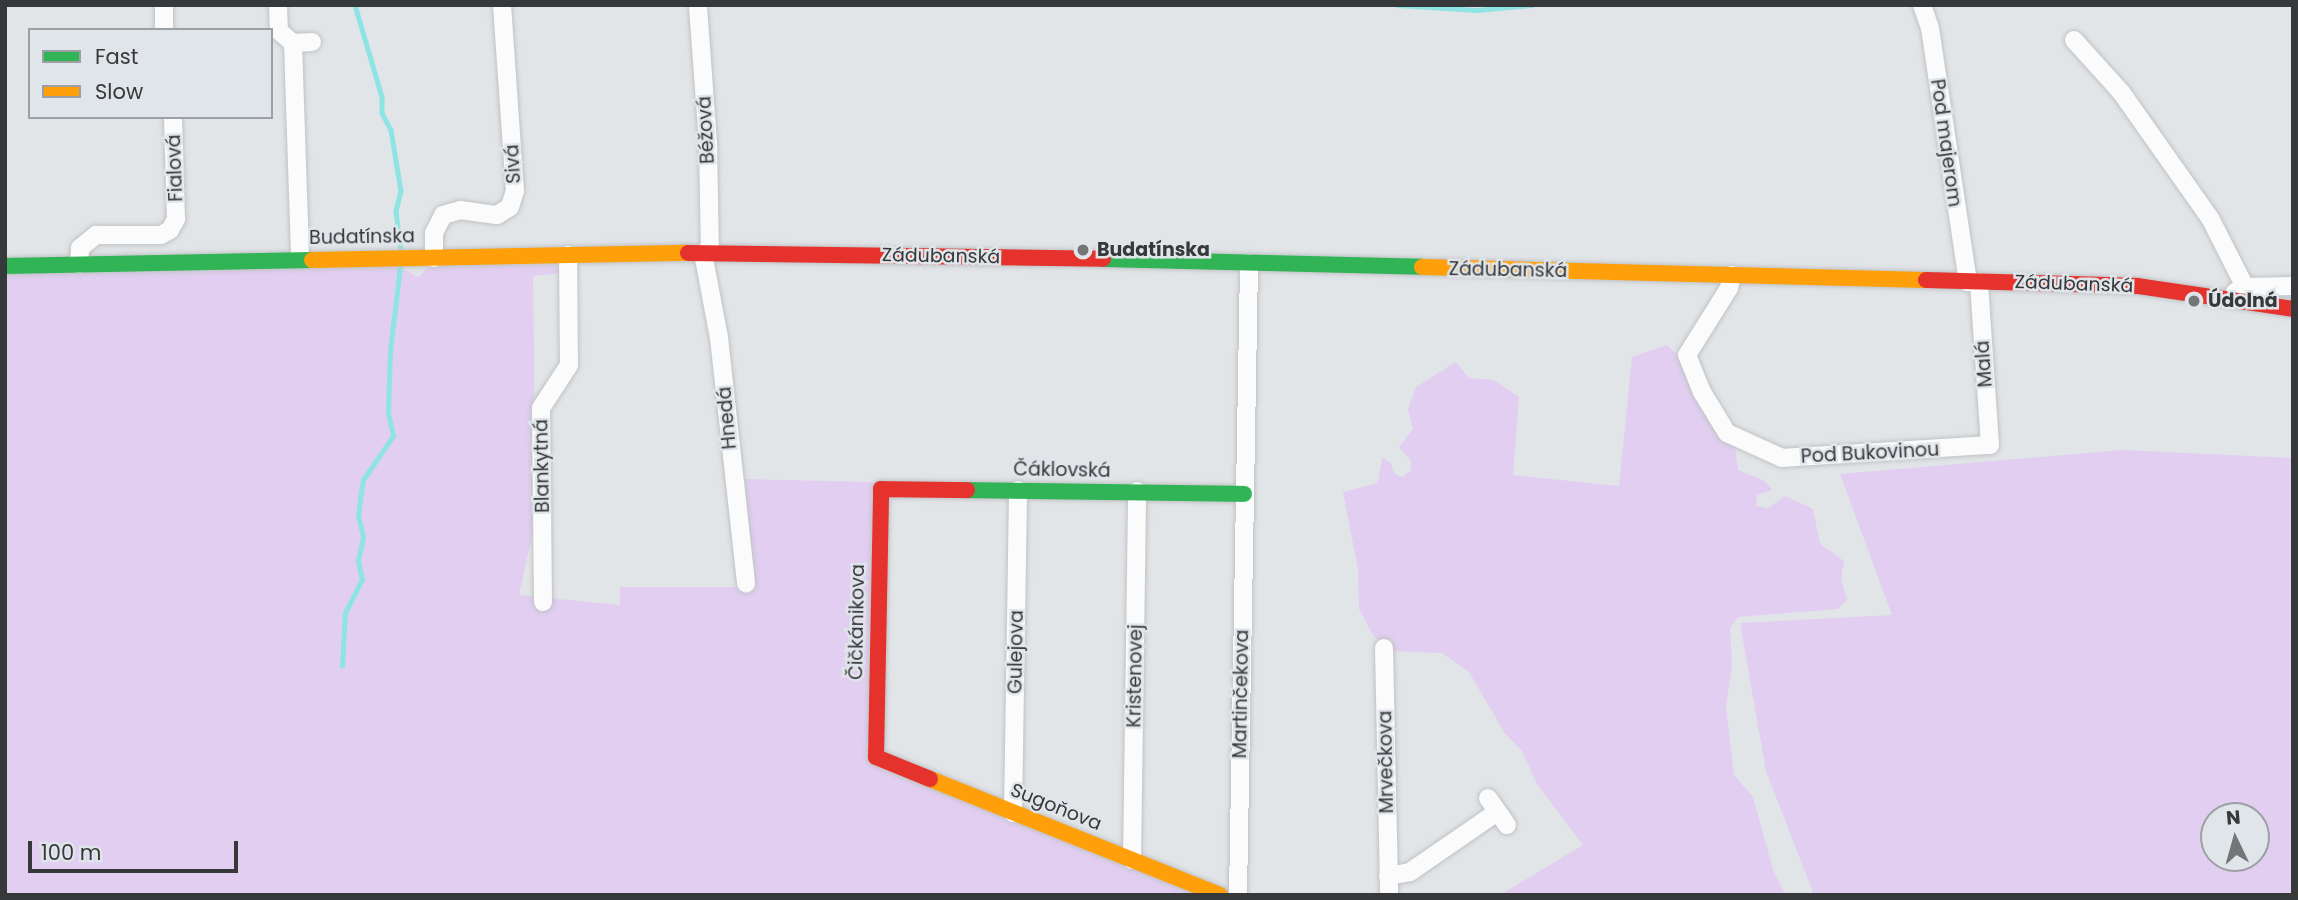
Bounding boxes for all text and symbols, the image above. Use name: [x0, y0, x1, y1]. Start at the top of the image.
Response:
legend: [28, 28, 273, 119]
text: Fast: [95, 42, 138, 71]
text: Slow: [95, 77, 143, 106]
street label: Pod majerom: [1926, 78, 1966, 208]
street label: Béžová: [693, 96, 719, 164]
street label: Fialová: [162, 134, 188, 202]
street label: Sivá: [501, 144, 525, 184]
street label: Budatínska: [309, 225, 415, 249]
place label: Budatínska: [1097, 239, 1210, 261]
marker: Budatínska: [1075, 242, 1091, 258]
street label: Zádubanská: [882, 244, 1000, 268]
street label: Zádubanská: [1449, 258, 1567, 282]
street label: Zádubanská: [2014, 271, 2134, 297]
place label: Údolná: [2208, 290, 2278, 312]
marker: Údolná: [2186, 293, 2202, 309]
street label: Malá: [1971, 340, 1997, 388]
street label: Hnedá: [713, 386, 741, 450]
street label: Blankytná: [530, 419, 554, 513]
street label: Pod Bukovinou: [1800, 438, 1940, 468]
street label: Čáklovská: [1013, 458, 1111, 482]
street label: Čičkánikova: [845, 564, 869, 680]
street label: Gulejova: [1004, 610, 1028, 694]
street label: Kristenovej: [1123, 624, 1147, 728]
street label: Martinčekova: [1228, 629, 1254, 759]
street label: Mrvečkova: [1374, 710, 1398, 814]
street label: Sugoňova: [1007, 778, 1105, 836]
north arrow: [2200, 802, 2270, 872]
text: N: [2225, 804, 2242, 832]
scale bar: [32, 827, 242, 871]
text: 100 m: [41, 838, 101, 867]

